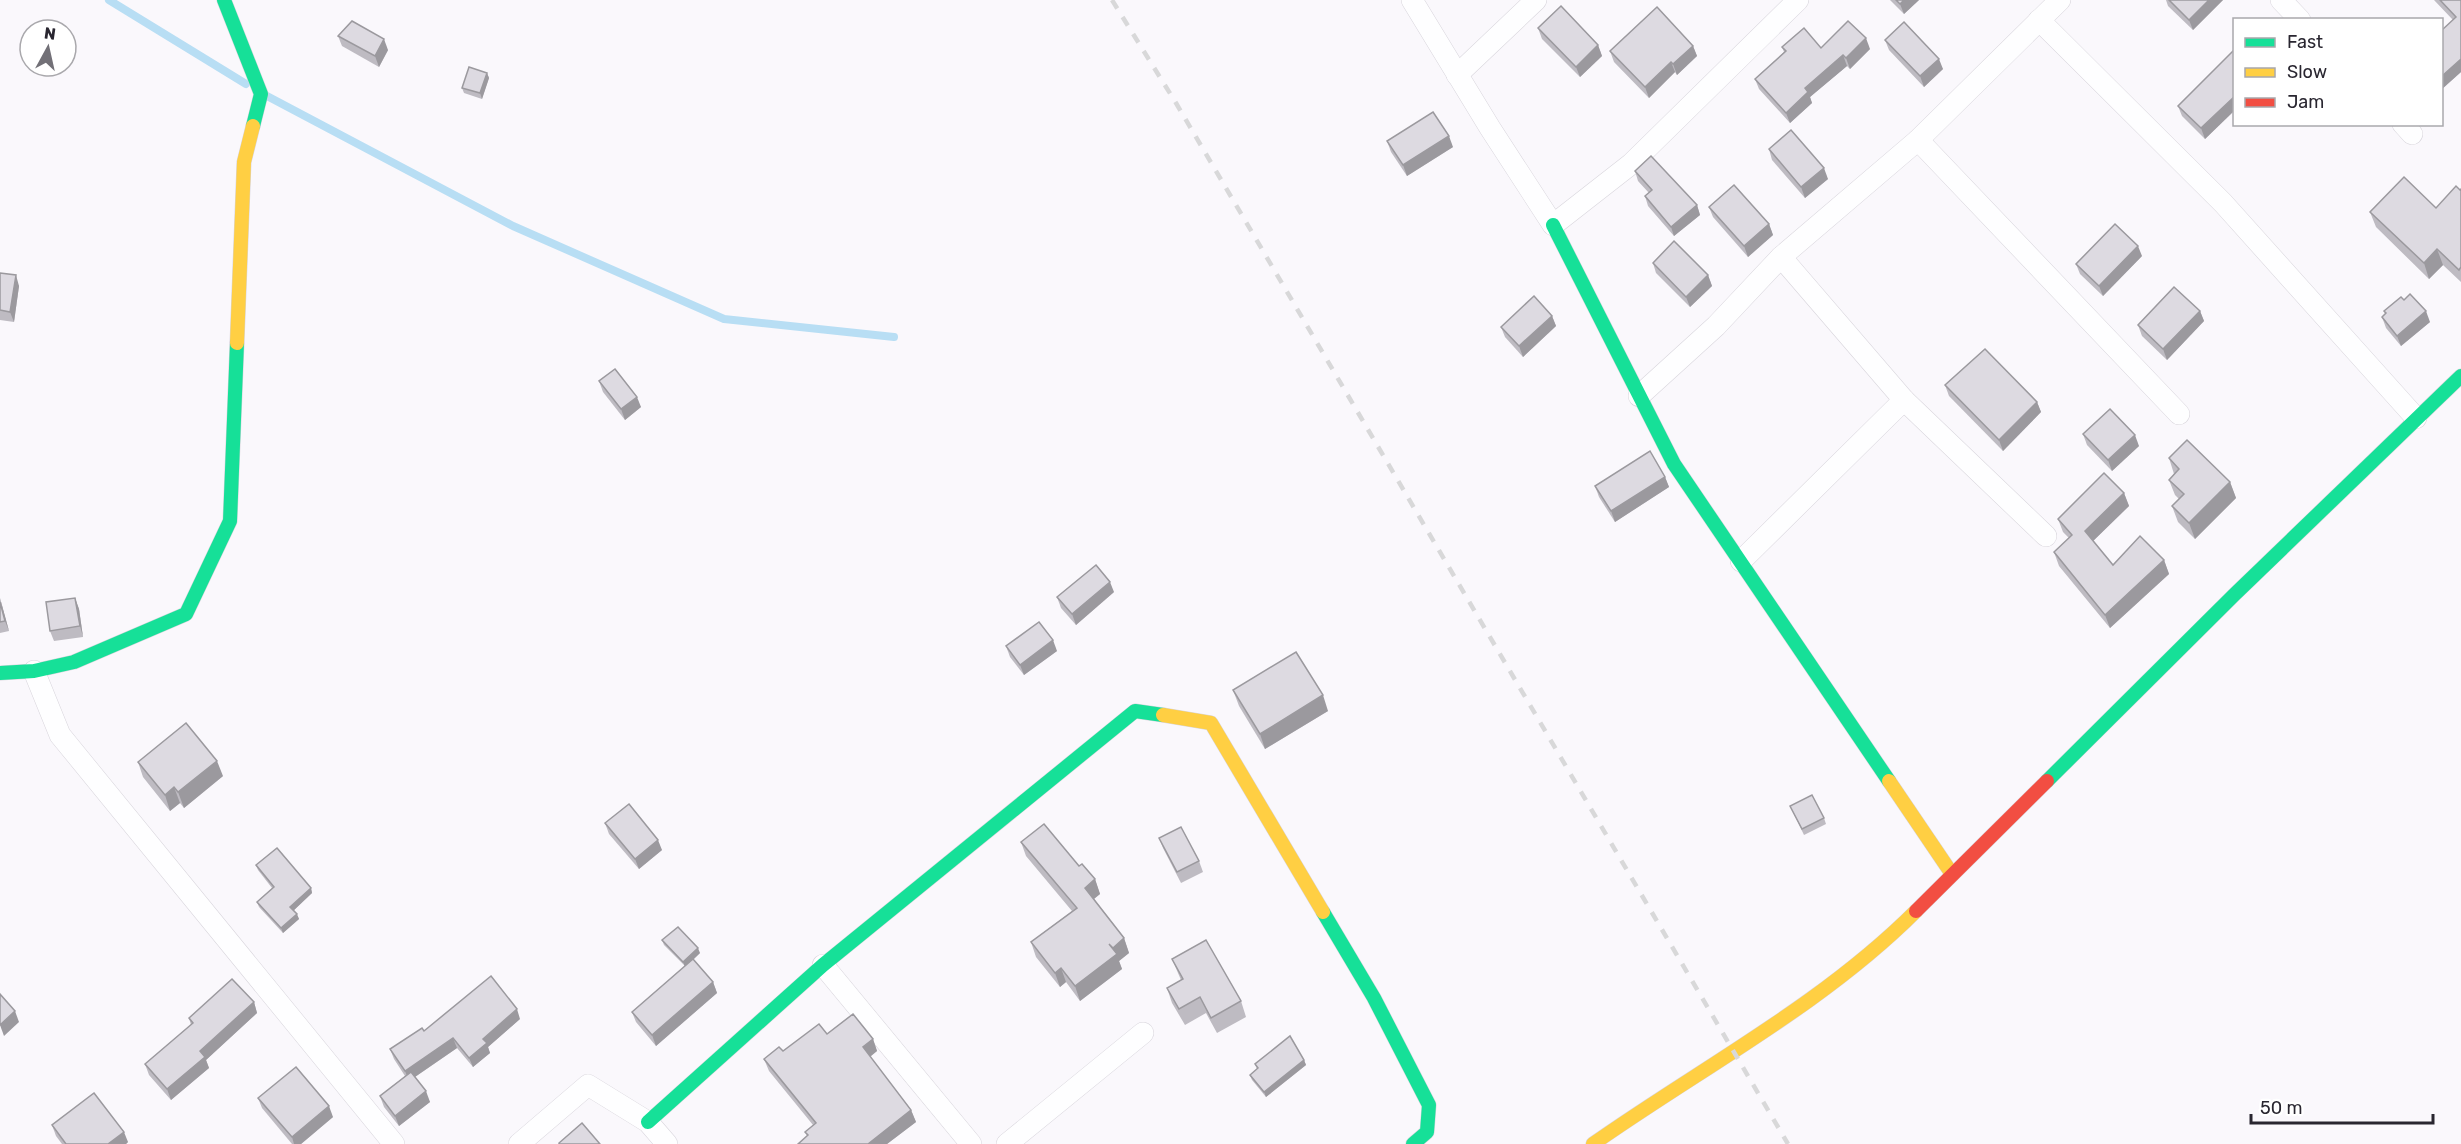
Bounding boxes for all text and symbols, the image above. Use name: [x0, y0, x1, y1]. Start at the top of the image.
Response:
north arrow: [18, 18, 78, 78]
legend: [2233, 18, 2443, 126]
text: N: [43, 23, 57, 44]
text: Fast: [2287, 31, 2323, 53]
text: Slow: [2287, 61, 2327, 83]
text: Jam: [2287, 91, 2324, 113]
scale bar: [2251, 1087, 2432, 1125]
text: 50 m: [2260, 1097, 2303, 1119]

